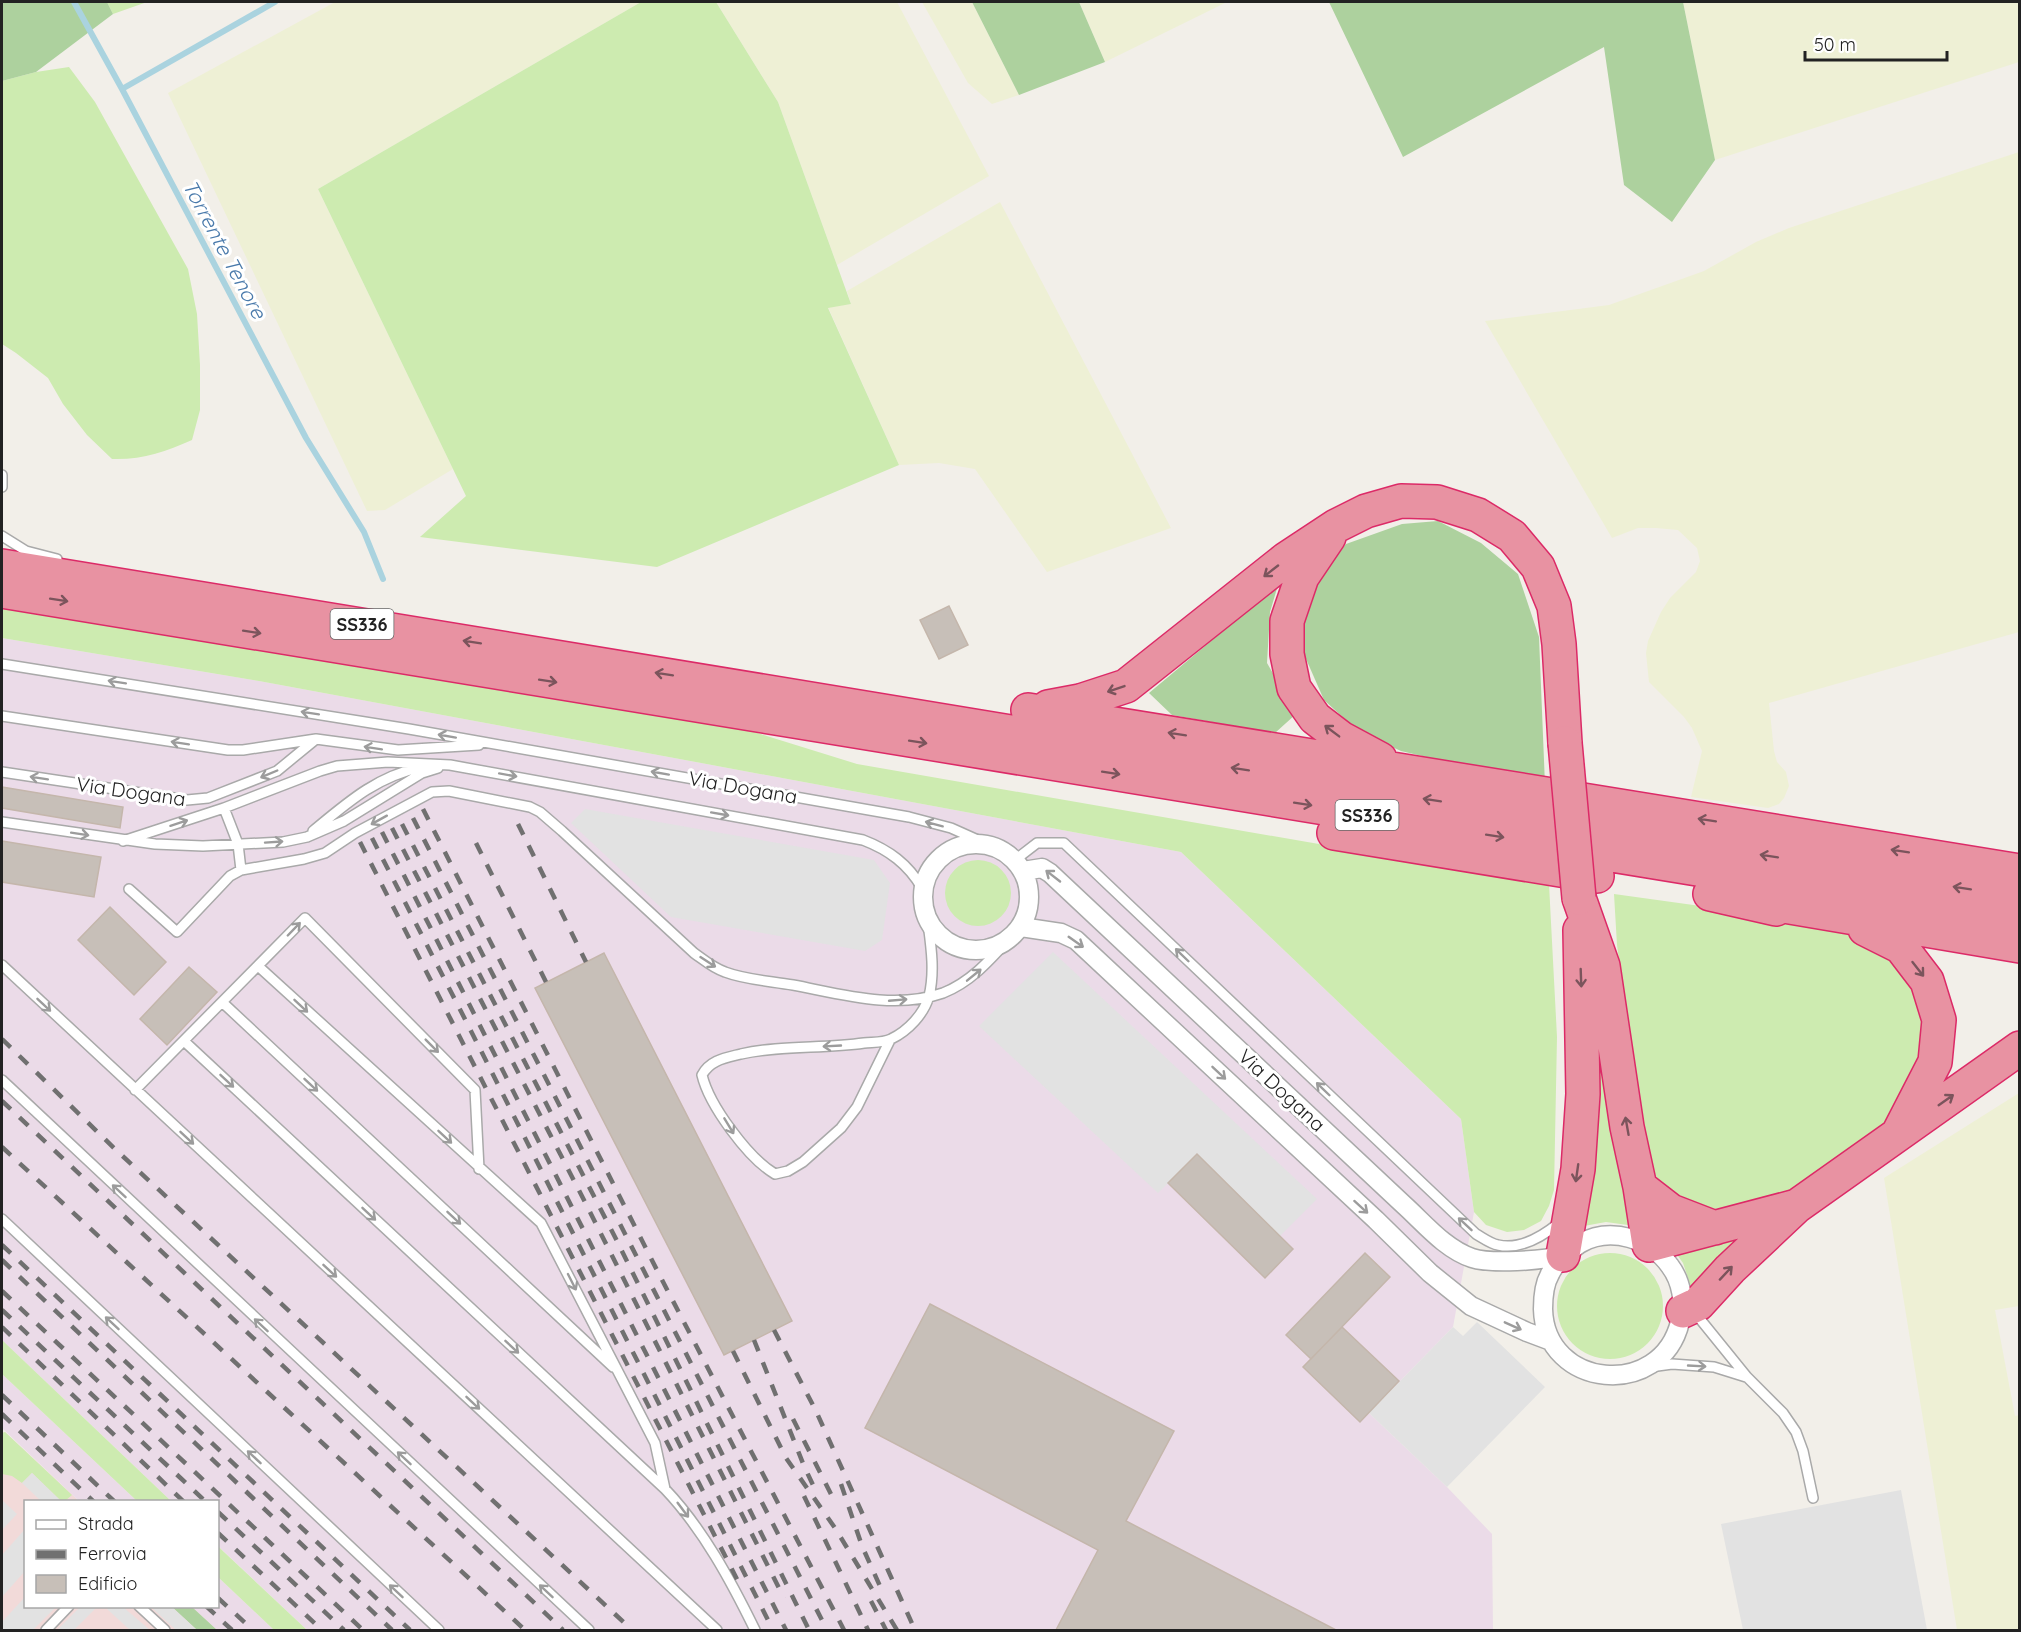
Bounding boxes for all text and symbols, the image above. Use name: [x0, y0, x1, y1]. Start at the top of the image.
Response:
scale bar: [1805, 24, 1948, 62]
text: 50 m: [1814, 33, 1856, 56]
water label: Torrente Tenore: [177, 175, 273, 324]
one-way arrow: [1264, 564, 1279, 578]
one-way arrow: [49, 595, 69, 606]
road number: SS336: [330, 609, 394, 639]
one-way arrow: [241, 626, 261, 637]
one-way arrow: [462, 637, 482, 648]
one-way arrow: [655, 668, 674, 679]
one-way arrow: [537, 675, 557, 686]
one-way arrow: [108, 677, 127, 688]
one-way arrow: [1107, 684, 1126, 695]
one-way arrow: [300, 708, 320, 719]
one-way arrow: [1324, 725, 1340, 737]
one-way arrow: [1168, 729, 1187, 740]
one-way arrow: [438, 730, 458, 741]
one-way arrow: [908, 736, 927, 747]
one-way arrow: [170, 737, 190, 748]
one-way arrow: [363, 742, 383, 753]
one-way arrow: [1230, 763, 1250, 774]
street label: Via Dogana: [687, 765, 799, 809]
one-way arrow: [651, 767, 671, 778]
one-way arrow: [1100, 768, 1120, 779]
one-way arrow: [261, 769, 279, 780]
one-way arrow: [497, 770, 517, 781]
street label: Via Dogana: [75, 771, 187, 811]
one-way arrow: [29, 772, 49, 783]
one-way arrow: [1423, 795, 1442, 806]
one-way arrow: [1293, 799, 1312, 810]
road number: SS336: [1336, 800, 1398, 830]
one-way arrow: [710, 809, 729, 820]
one-way arrow: [371, 814, 388, 826]
one-way arrow: [1698, 814, 1718, 825]
one-way arrow: [169, 817, 188, 828]
one-way arrow: [925, 818, 944, 829]
one-way arrow: [70, 829, 89, 840]
one-way arrow: [1485, 831, 1505, 842]
one-way arrow: [264, 836, 284, 847]
one-way arrow: [1890, 846, 1910, 857]
one-way arrow: [1760, 851, 1780, 862]
one-way arrow: [1045, 869, 1061, 882]
one-way arrow: [1952, 882, 1972, 893]
one-way arrow: [287, 922, 302, 937]
one-way arrow: [1067, 936, 1084, 948]
one-way arrow: [1175, 948, 1190, 962]
one-way arrow: [699, 957, 716, 969]
one-way arrow: [1911, 960, 1924, 976]
one-way arrow: [1576, 967, 1587, 987]
one-way arrow: [966, 968, 982, 981]
one-way arrow: [887, 994, 907, 1005]
one-way arrow: [36, 998, 51, 1012]
one-way arrow: [293, 998, 308, 1012]
one-way arrow: [424, 1039, 439, 1054]
one-way arrow: [822, 1040, 842, 1051]
street label: Via Dogana: [1233, 1043, 1331, 1137]
one-way arrow: [1212, 1066, 1227, 1081]
one-way arrow: [219, 1074, 234, 1088]
one-way arrow: [304, 1078, 319, 1092]
one-way arrow: [1316, 1082, 1331, 1097]
one-way arrow: [1937, 1094, 1953, 1106]
one-way arrow: [1621, 1116, 1632, 1136]
one-way arrow: [724, 1117, 736, 1134]
one-way arrow: [437, 1130, 452, 1145]
one-way arrow: [179, 1131, 194, 1145]
one-way arrow: [1571, 1162, 1582, 1182]
one-way arrow: [112, 1184, 127, 1198]
one-way arrow: [1354, 1200, 1369, 1214]
one-way arrow: [362, 1207, 377, 1221]
one-way arrow: [446, 1211, 461, 1225]
one-way arrow: [1458, 1217, 1473, 1231]
one-way arrow: [322, 1263, 337, 1278]
one-way arrow: [1719, 1266, 1734, 1281]
one-way arrow: [566, 1272, 578, 1290]
one-way arrow: [105, 1316, 120, 1330]
one-way arrow: [254, 1317, 269, 1332]
one-way arrow: [1504, 1321, 1522, 1332]
one-way arrow: [504, 1340, 519, 1354]
one-way arrow: [1686, 1360, 1706, 1371]
one-way arrow: [465, 1396, 480, 1410]
one-way arrow: [247, 1450, 262, 1464]
one-way arrow: [396, 1451, 411, 1465]
legend: [24, 1500, 219, 1608]
one-way arrow: [677, 1502, 689, 1518]
text: Strada: [78, 1512, 134, 1535]
text: Ferrovia: [78, 1542, 147, 1565]
text: Edificio: [78, 1572, 137, 1595]
one-way arrow: [539, 1583, 554, 1598]
one-way arrow: [389, 1584, 404, 1598]

